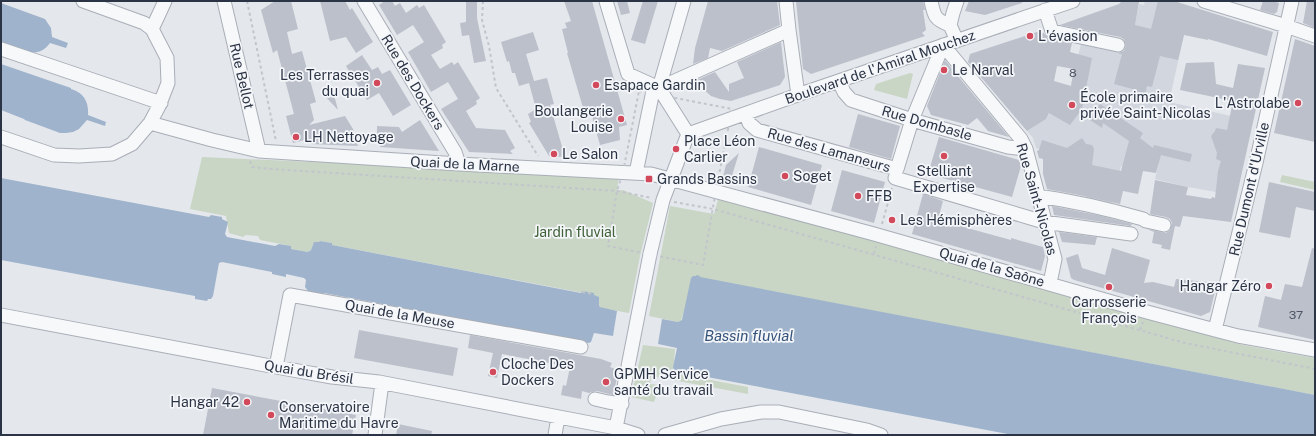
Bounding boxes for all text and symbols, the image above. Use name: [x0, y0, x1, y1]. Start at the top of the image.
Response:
street label: Boulevard de l'Amiral Mouchez: [783, 27, 977, 107]
place label: L'évasion: [1038, 28, 1098, 44]
street label: Rue des Dockers: [378, 31, 448, 133]
marker: L'évasion: [1025, 31, 1035, 41]
street label: Rue Bellot: [227, 42, 257, 110]
place label: Le Narval: [952, 62, 1014, 78]
marker: Le Narval: [939, 65, 949, 75]
house number: 8: [1069, 66, 1077, 80]
place label: Les Terrasses du quai: [280, 67, 369, 99]
place label: Esapace Gardin: [604, 77, 706, 93]
marker: Les Terrasses du quai: [372, 78, 382, 88]
marker: Esapace Gardin: [591, 80, 601, 90]
place label: École primaire privée Saint-Nicolas: [1080, 88, 1211, 121]
place label: L'Astrolabe: [1215, 95, 1290, 111]
marker: L'Astrolabe: [1293, 98, 1303, 108]
marker: École primaire privée Saint-Nicolas: [1067, 100, 1077, 110]
street label: Rue Dombasle: [880, 102, 974, 144]
place label: Boulangerie Louise: [534, 103, 613, 135]
marker: Boulangerie Louise: [616, 114, 626, 124]
street label: Rue Dumont d'Urville: [1226, 121, 1272, 257]
street label: Rue des Lamaneurs: [766, 125, 892, 175]
place label: LH Nettoyage: [304, 129, 394, 145]
marker: LH Nettoyage: [291, 132, 301, 142]
place label: Place Léon Carlier: [684, 133, 755, 165]
street label: Rue Saint-Nicolas: [1013, 141, 1061, 257]
marker: Place Léon Carlier: [671, 144, 681, 154]
place label: Le Salon: [562, 146, 618, 162]
marker: Le Salon: [549, 149, 559, 159]
marker: Stelliant Expertise: [939, 151, 949, 161]
street label: Quai de la Marne: [410, 153, 520, 175]
place label: Stelliant Expertise: [913, 163, 975, 195]
place label: Soget: [793, 168, 832, 184]
place label: Grands Bassins: [657, 171, 757, 187]
marker: Soget: [780, 171, 790, 181]
marker: Grands Bassins: [644, 174, 654, 184]
place label: FFB: [866, 188, 892, 204]
marker: FFB: [853, 191, 863, 201]
place label: Les Hémisphères: [900, 212, 1012, 228]
marker: Les Hémisphères: [887, 215, 897, 225]
park label: Jardin fluvial: [534, 224, 616, 240]
street label: Quai de la Saône: [937, 244, 1047, 290]
place label: Hangar Zéro: [1179, 278, 1261, 294]
marker: Hangar Zéro: [1264, 281, 1274, 291]
marker: Carrosserie François: [1104, 282, 1114, 292]
place label: Carrosserie François: [1072, 294, 1147, 326]
street label: Quai de la Meuse: [344, 296, 456, 332]
house number: 37: [1289, 308, 1303, 322]
water label: Bassin fluvial: [704, 327, 794, 344]
place label: Cloche Des Dockers: [501, 356, 574, 388]
street label: Quai du Brésil: [263, 357, 355, 387]
place label: GPMH Service santé du travail: [614, 366, 713, 398]
marker: Cloche Des Dockers: [488, 367, 498, 377]
marker: GPMH Service santé du travail: [601, 377, 611, 387]
place label: Hangar 42: [170, 394, 239, 410]
marker: Hangar 42: [242, 397, 252, 407]
place label: Conservatoire Maritime du Havre: [279, 399, 399, 431]
marker: Conservatoire Maritime du Havre: [266, 410, 276, 420]

